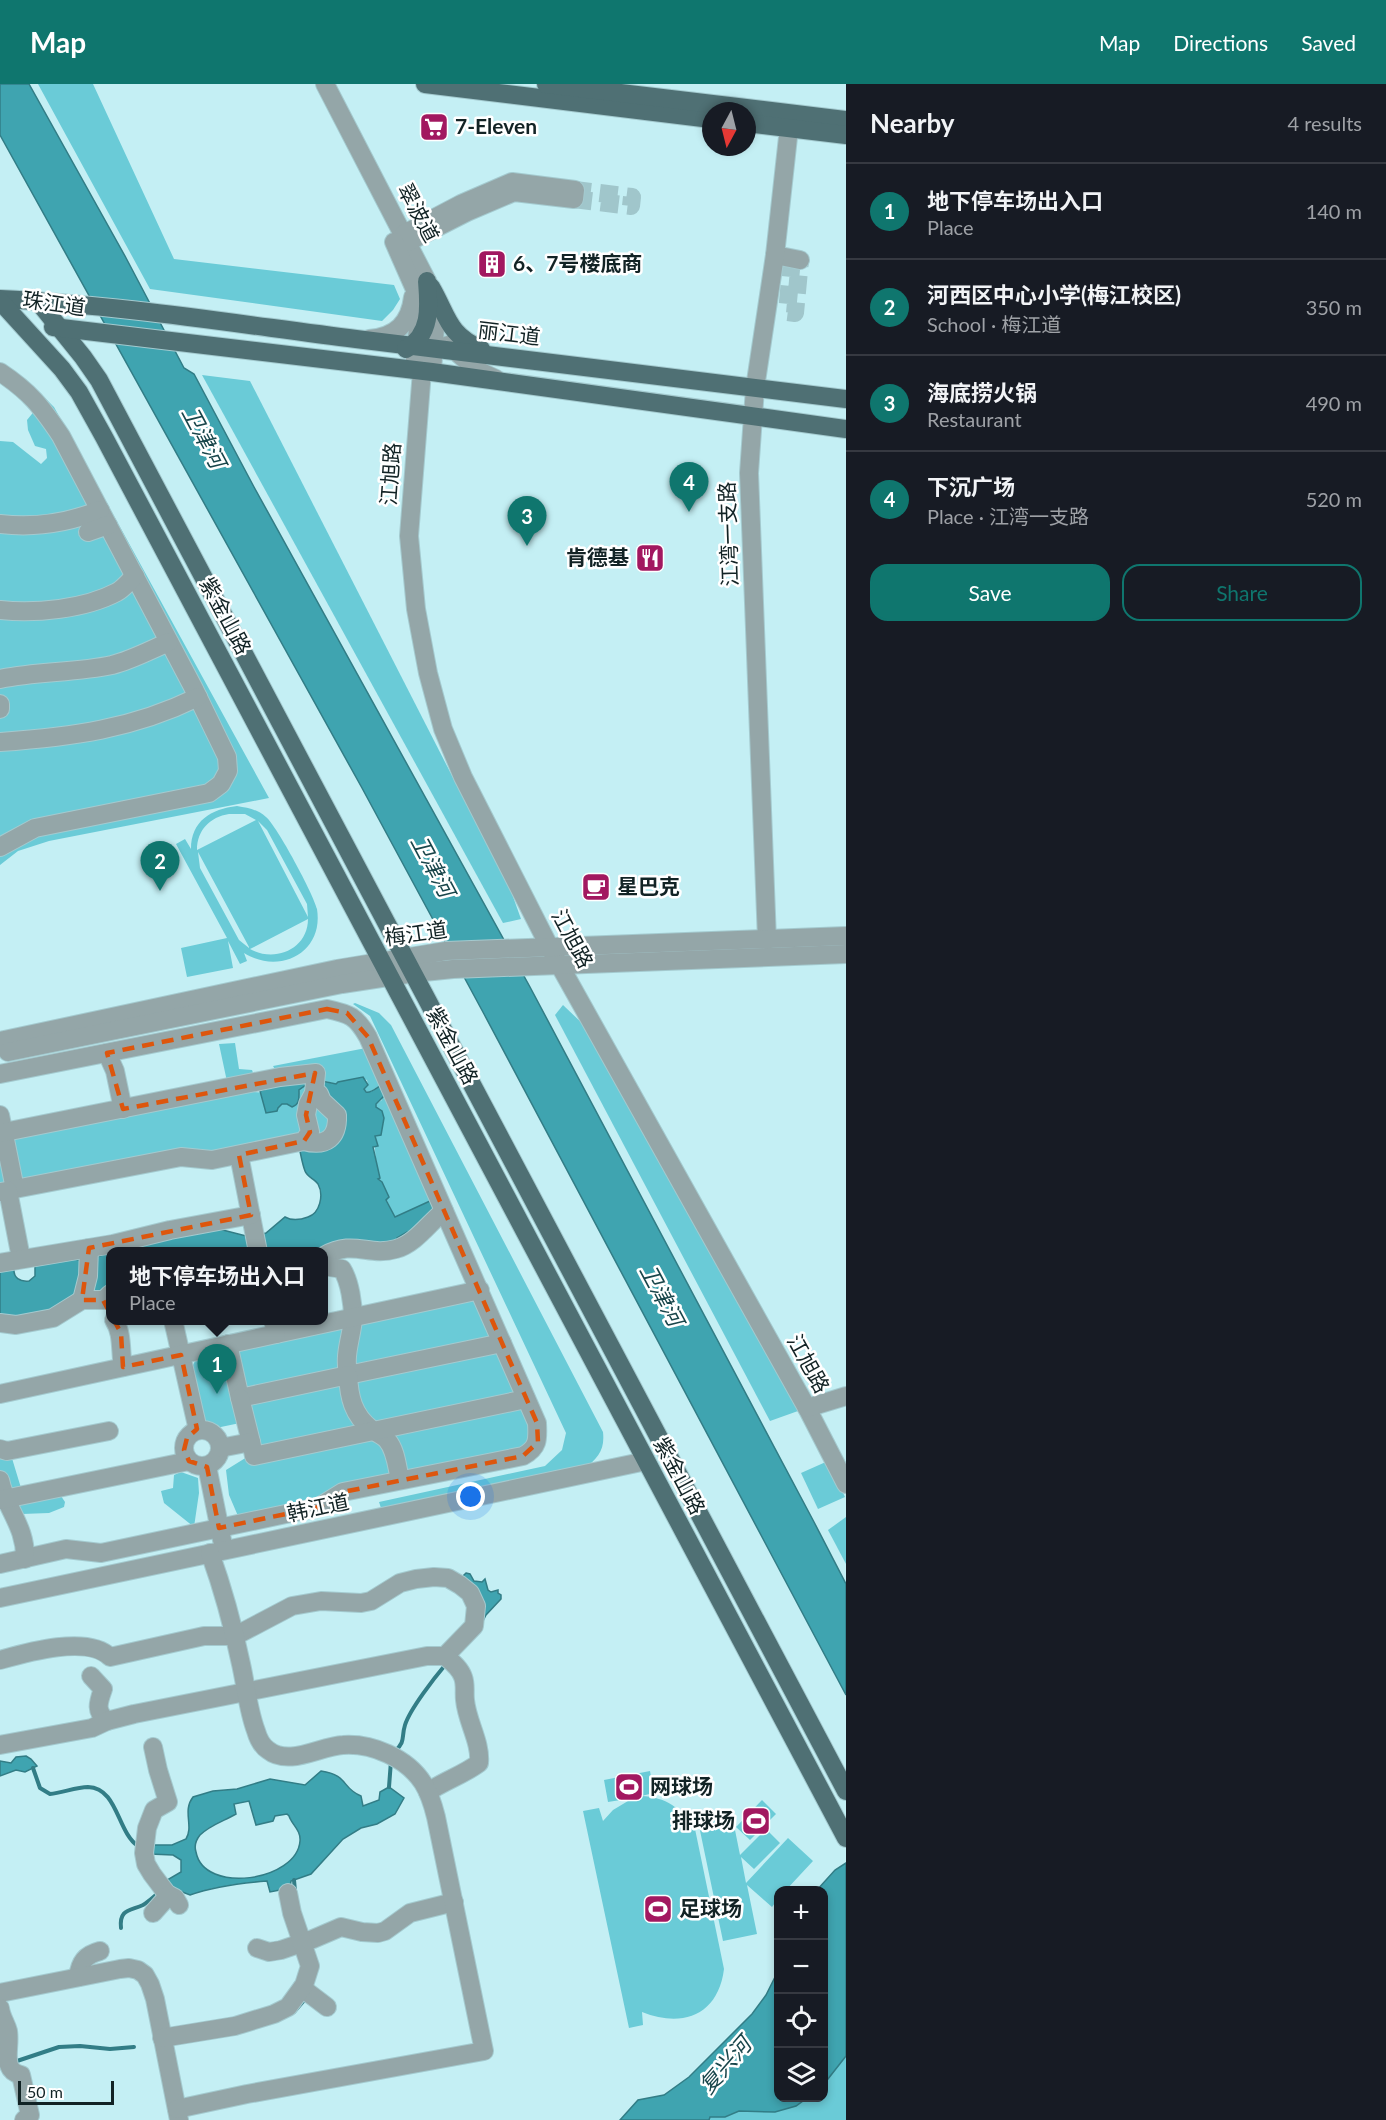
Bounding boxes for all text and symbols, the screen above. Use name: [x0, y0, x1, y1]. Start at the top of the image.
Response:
text: Map: [30, 25, 86, 59]
text: Map: [1099, 30, 1140, 55]
text: Directions: [1173, 30, 1268, 55]
text: Saved: [1301, 30, 1356, 55]
north arrow: [702, 102, 756, 156]
text: Nearby: [870, 107, 955, 139]
supermarket icon: 7-Eleven: [418, 111, 450, 143]
text: 4 results: [1287, 111, 1362, 135]
place label: 7-Eleven: [455, 113, 537, 138]
street label: 翠波道: [393, 179, 445, 246]
text: 地下停车场出入口: [927, 187, 1103, 214]
text: 1: [884, 199, 895, 223]
text: 140 m: [1306, 199, 1362, 223]
text: Place: [927, 215, 974, 239]
building icon: 6、7号楼底商: [476, 248, 508, 280]
place label: 6、7号楼底商: [513, 250, 642, 275]
text: 河西区中心小学(梅江校区): [927, 281, 1181, 308]
street label: 珠江道: [21, 286, 87, 319]
text: 2: [884, 295, 895, 319]
text: 350 m: [1306, 295, 1362, 319]
text: School · 梅江道: [927, 312, 1061, 336]
street label: 丽江道: [476, 316, 542, 349]
text: 海底捞火锅: [927, 379, 1037, 406]
text: 3: [884, 391, 895, 415]
text: 490 m: [1306, 391, 1362, 415]
water label: 卫津河: [177, 401, 234, 476]
text: Restaurant: [927, 407, 1022, 431]
street label: 江旭路: [375, 442, 404, 506]
pin: 4: [670, 462, 708, 512]
text: 下沉广场: [927, 473, 1015, 500]
street label: 江湾一支路: [713, 481, 742, 587]
text: 4: [884, 487, 895, 511]
text: 520 m: [1306, 487, 1362, 511]
pin: 3: [508, 496, 546, 546]
text: Place · 江湾一支路: [927, 504, 1089, 528]
restaurant icon: 肯德基: [634, 542, 666, 574]
place label: 肯德基: [566, 544, 629, 569]
button: Save: [870, 564, 1110, 621]
button: Share: [1122, 564, 1362, 621]
street label: 紫金山路: [196, 572, 257, 658]
water label: 卫津河: [406, 830, 463, 905]
pin: 2: [140, 842, 180, 891]
cafe icon: 星巴克: [580, 871, 612, 903]
place label: 星巴克: [617, 873, 680, 898]
street label: 江旭路: [547, 905, 599, 972]
street label: 梅江道: [383, 916, 449, 949]
street label: 紫金山路: [423, 1002, 484, 1088]
popup: [106, 1247, 328, 1325]
water label: 卫津河: [635, 1259, 692, 1334]
text: 地下停车场出入口: [129, 1262, 305, 1289]
text: Place: [129, 1290, 176, 1314]
street label: 江旭路: [783, 1330, 836, 1397]
pin: 1: [198, 1344, 236, 1394]
street label: 紫金山路: [650, 1432, 711, 1518]
your location: [456, 1482, 485, 1511]
street label: 韩江道: [284, 1488, 351, 1525]
sports icon: 网球场: [613, 1771, 645, 1803]
place label: 网球场: [650, 1773, 713, 1798]
sports icon: 排球场: [740, 1805, 772, 1837]
place label: 排球场: [672, 1807, 735, 1832]
map controls: [774, 1886, 828, 2102]
button: +: [774, 1886, 828, 1940]
sports icon: 足球场: [642, 1893, 674, 1925]
place label: 足球场: [679, 1895, 742, 1920]
button: −: [774, 1940, 828, 1994]
button: locate: [774, 1994, 828, 2048]
water label: 复兴河: [693, 2028, 759, 2098]
button: layers: [774, 2048, 828, 2102]
scale bar: [18, 2078, 114, 2106]
text: 50 m: [27, 2082, 63, 2101]

